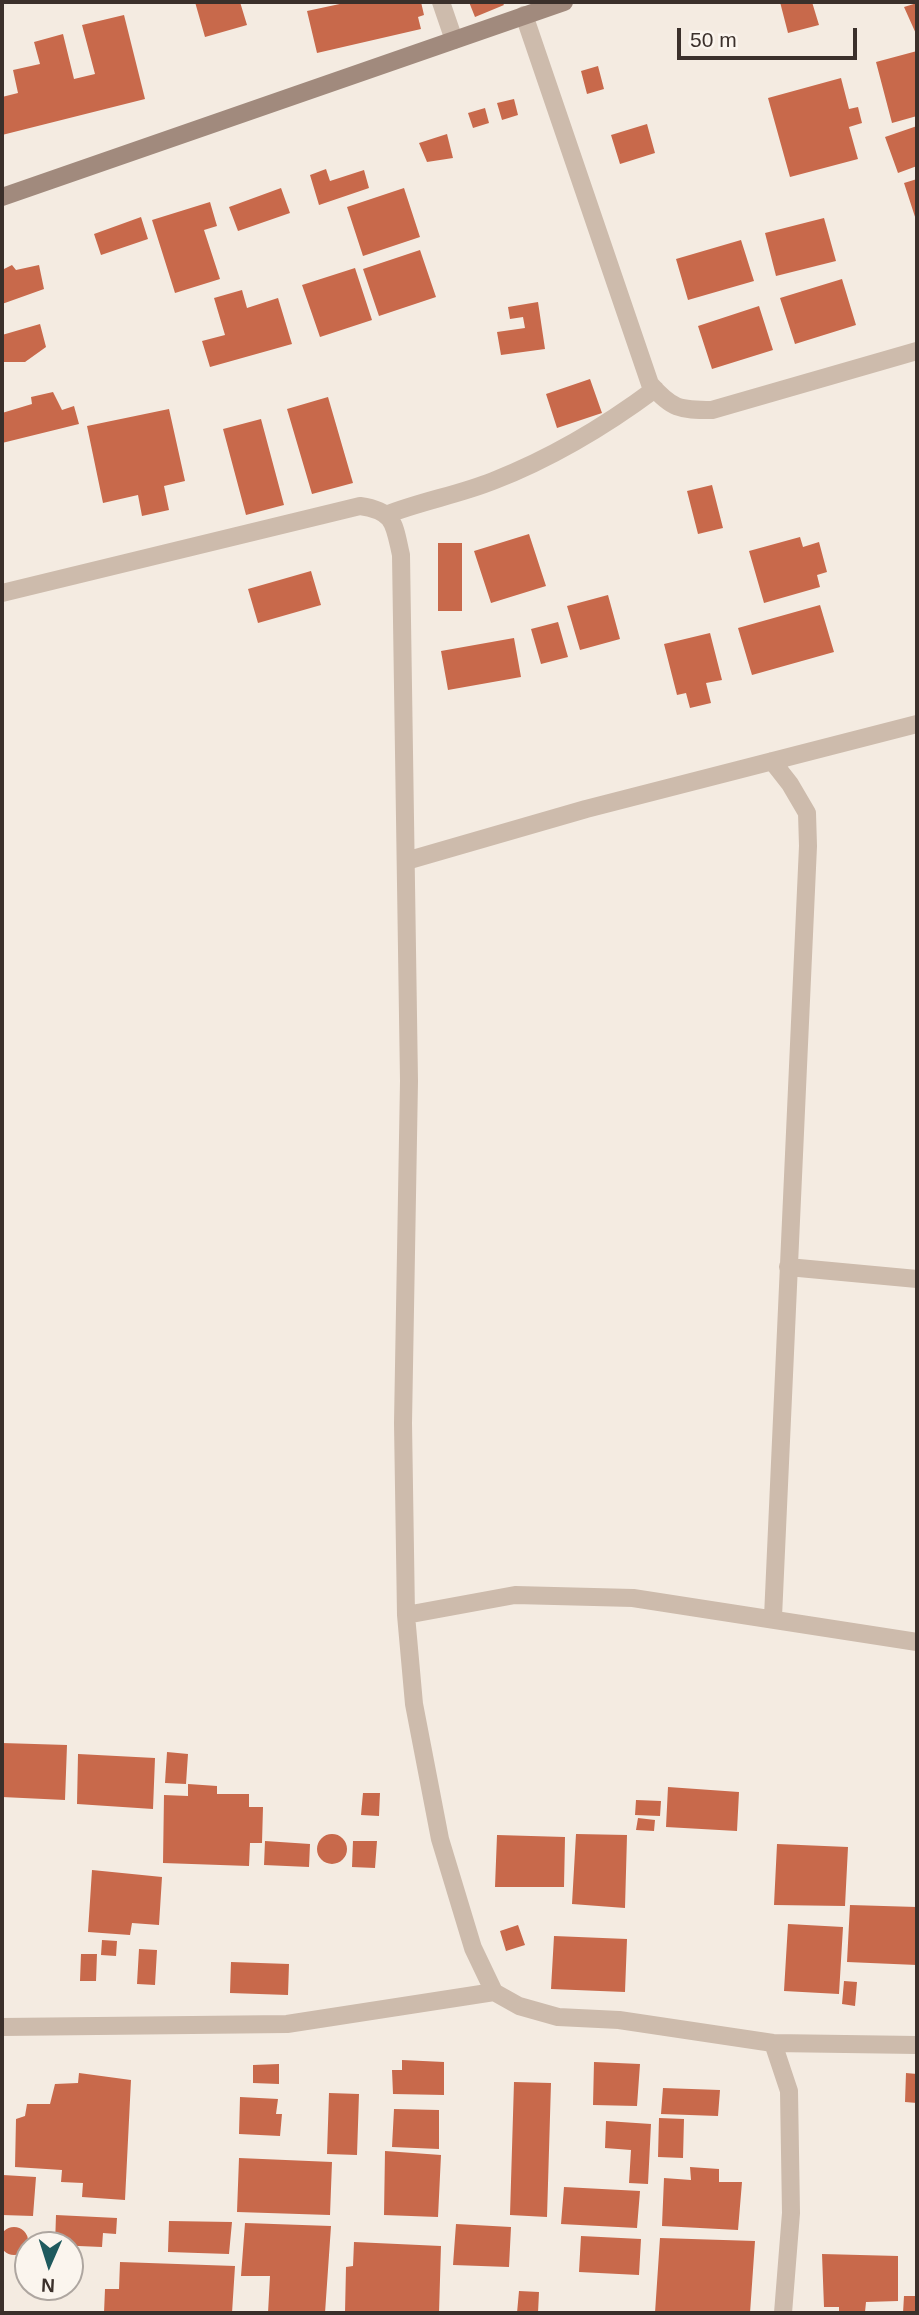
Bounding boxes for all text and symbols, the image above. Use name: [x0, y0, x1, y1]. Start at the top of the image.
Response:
scale bar: [681, 14, 861, 58]
text: 50 m: [690, 28, 737, 51]
north arrow: [14, 2231, 84, 2301]
text: N: [41, 2275, 55, 2296]

